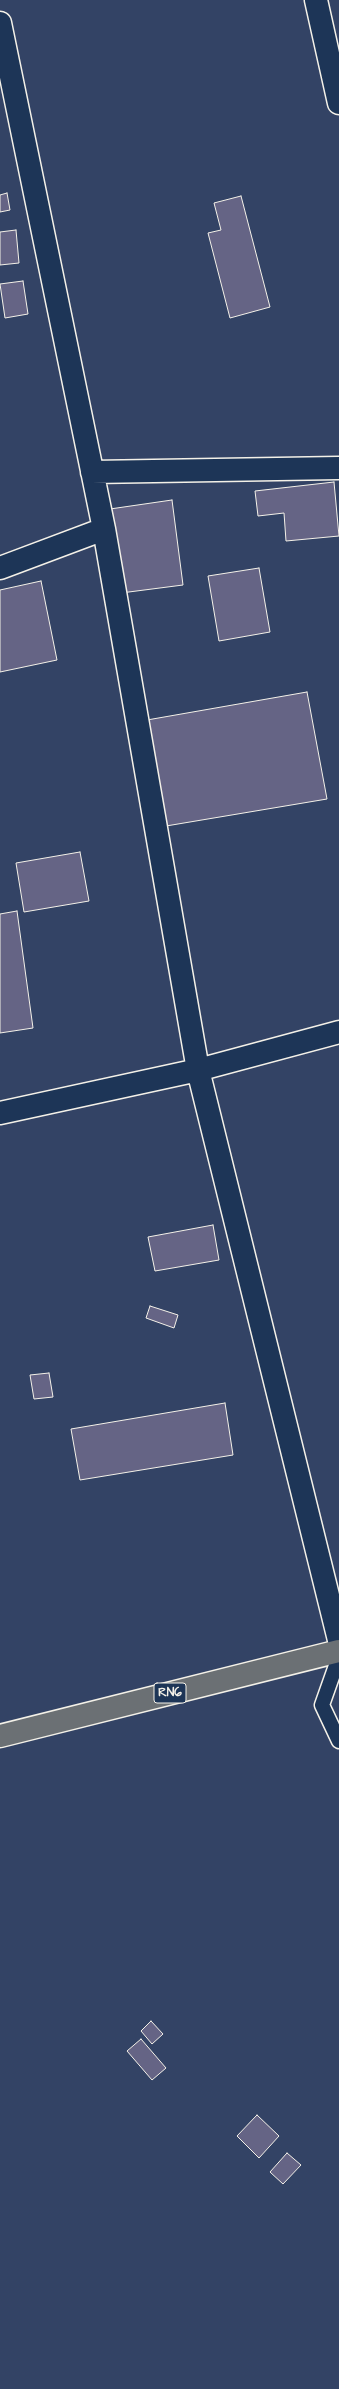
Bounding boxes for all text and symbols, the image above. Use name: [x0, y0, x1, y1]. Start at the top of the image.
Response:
road number: RN6: [154, 1683, 186, 1703]

